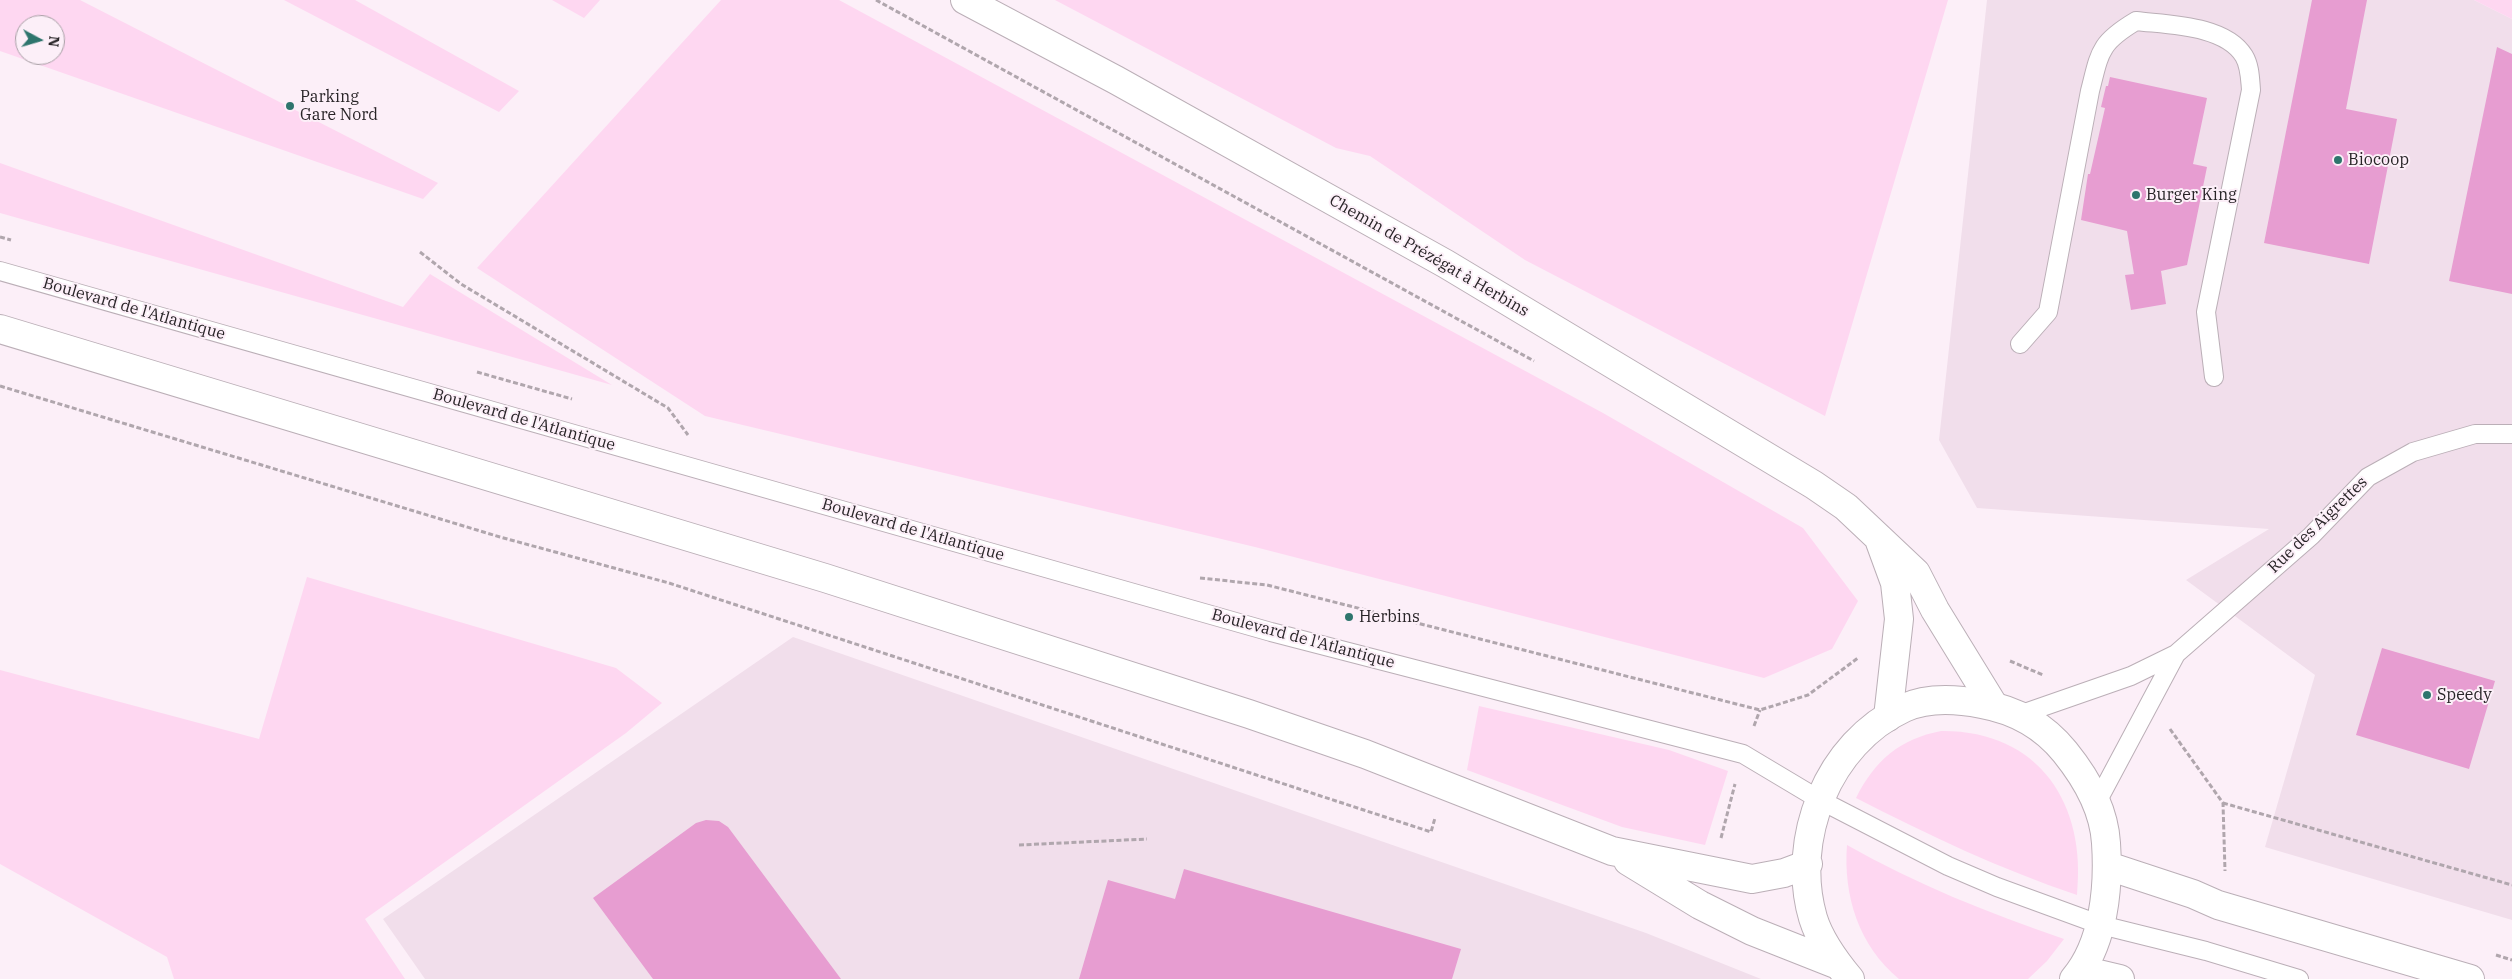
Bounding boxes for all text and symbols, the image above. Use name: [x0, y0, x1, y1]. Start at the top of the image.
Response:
north arrow: [15, 15, 65, 65]
text: N: [44, 35, 63, 48]
place label: Parking Gare Nord: [300, 87, 378, 125]
marker: Parking Gare Nord: [284, 100, 296, 112]
place label: Biocoop: [2348, 150, 2409, 170]
marker: Biocoop: [2332, 154, 2344, 166]
place label: Burger King: [2146, 185, 2237, 205]
marker: Burger King: [2130, 189, 2142, 201]
street label: Chemin de Prézégat à Herbins: [1326, 191, 1532, 321]
street label: Boulevard de l'Atlantique: [41, 274, 227, 344]
street label: Boulevard de l'Atlantique: [431, 385, 617, 455]
street label: Rue des Aigrettes: [2264, 473, 2372, 577]
street label: Boulevard de l'Atlantique: [820, 495, 1006, 565]
street label: Boulevard de l'Atlantique: [1209, 605, 1397, 673]
place label: Herbins: [1359, 607, 1420, 627]
marker: Herbins: [1343, 611, 1355, 623]
place label: Speedy: [2437, 685, 2492, 705]
marker: Speedy: [2421, 689, 2433, 701]

